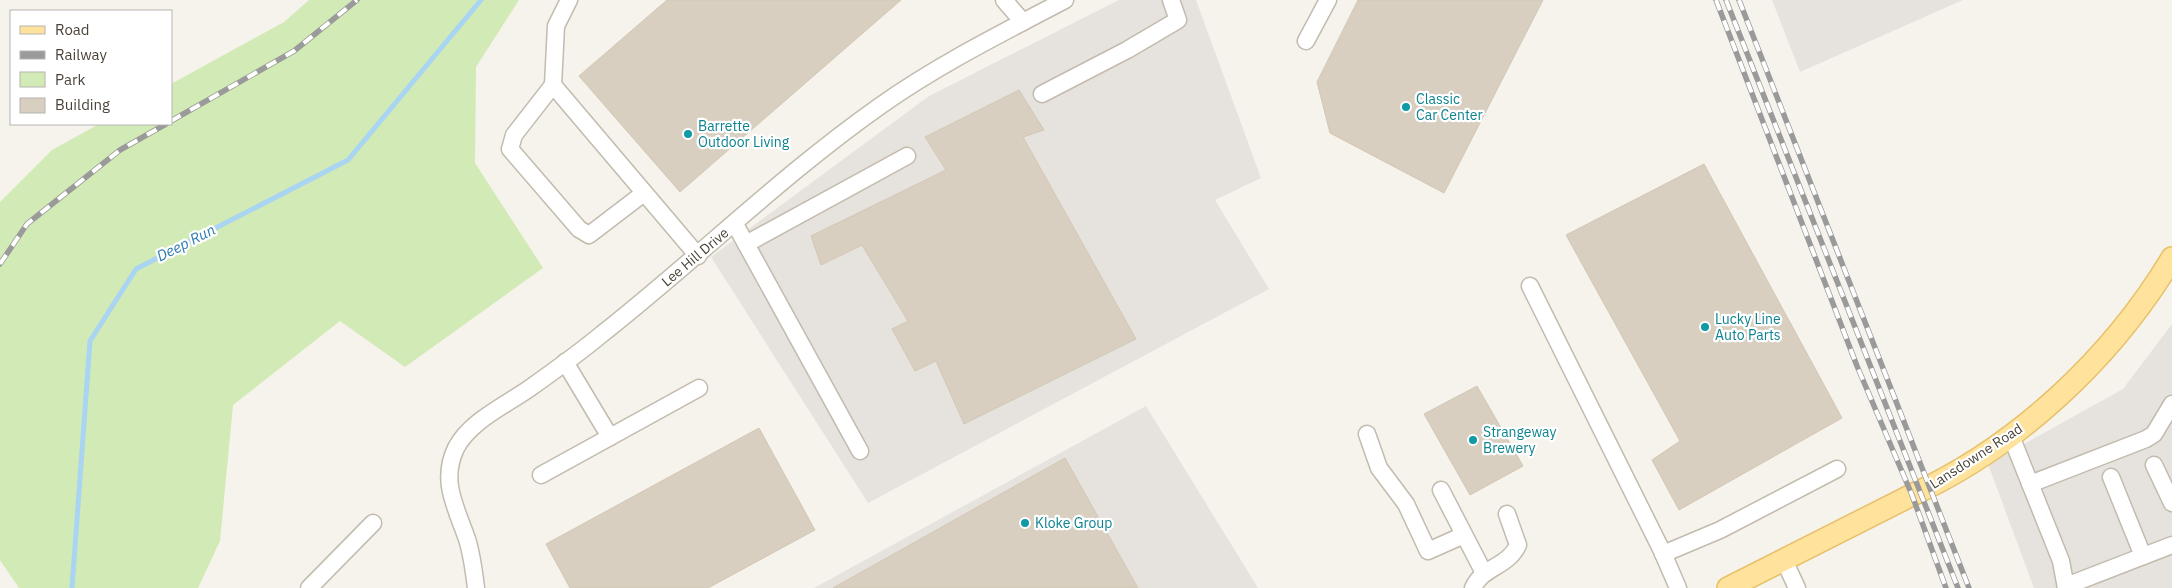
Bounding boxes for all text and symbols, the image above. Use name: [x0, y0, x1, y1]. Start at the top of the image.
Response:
legend: [10, 10, 172, 125]
text: Road: [55, 20, 90, 39]
text: Railway: [55, 45, 108, 64]
text: Park: [55, 70, 85, 89]
place label: Classic Car Center: [1416, 90, 1483, 124]
text: Building: [55, 95, 110, 114]
marker: Classic Car Center: [1400, 101, 1412, 113]
place label: Barrette Outdoor Living: [698, 117, 790, 151]
marker: Barrette Outdoor Living: [682, 128, 694, 140]
water label: Deep Run: [153, 220, 218, 265]
street label: Lee Hill Drive: [658, 223, 733, 290]
place label: Lucky Line Auto Parts: [1715, 310, 1781, 344]
marker: Lucky Line Auto Parts: [1699, 321, 1711, 333]
street label: Lansdowne Road: [1926, 419, 2026, 493]
place label: Strangeway Brewery: [1483, 423, 1557, 457]
marker: Strangeway Brewery: [1467, 434, 1479, 446]
place label: Kloke Group: [1035, 514, 1112, 532]
marker: Kloke Group: [1019, 517, 1031, 529]

